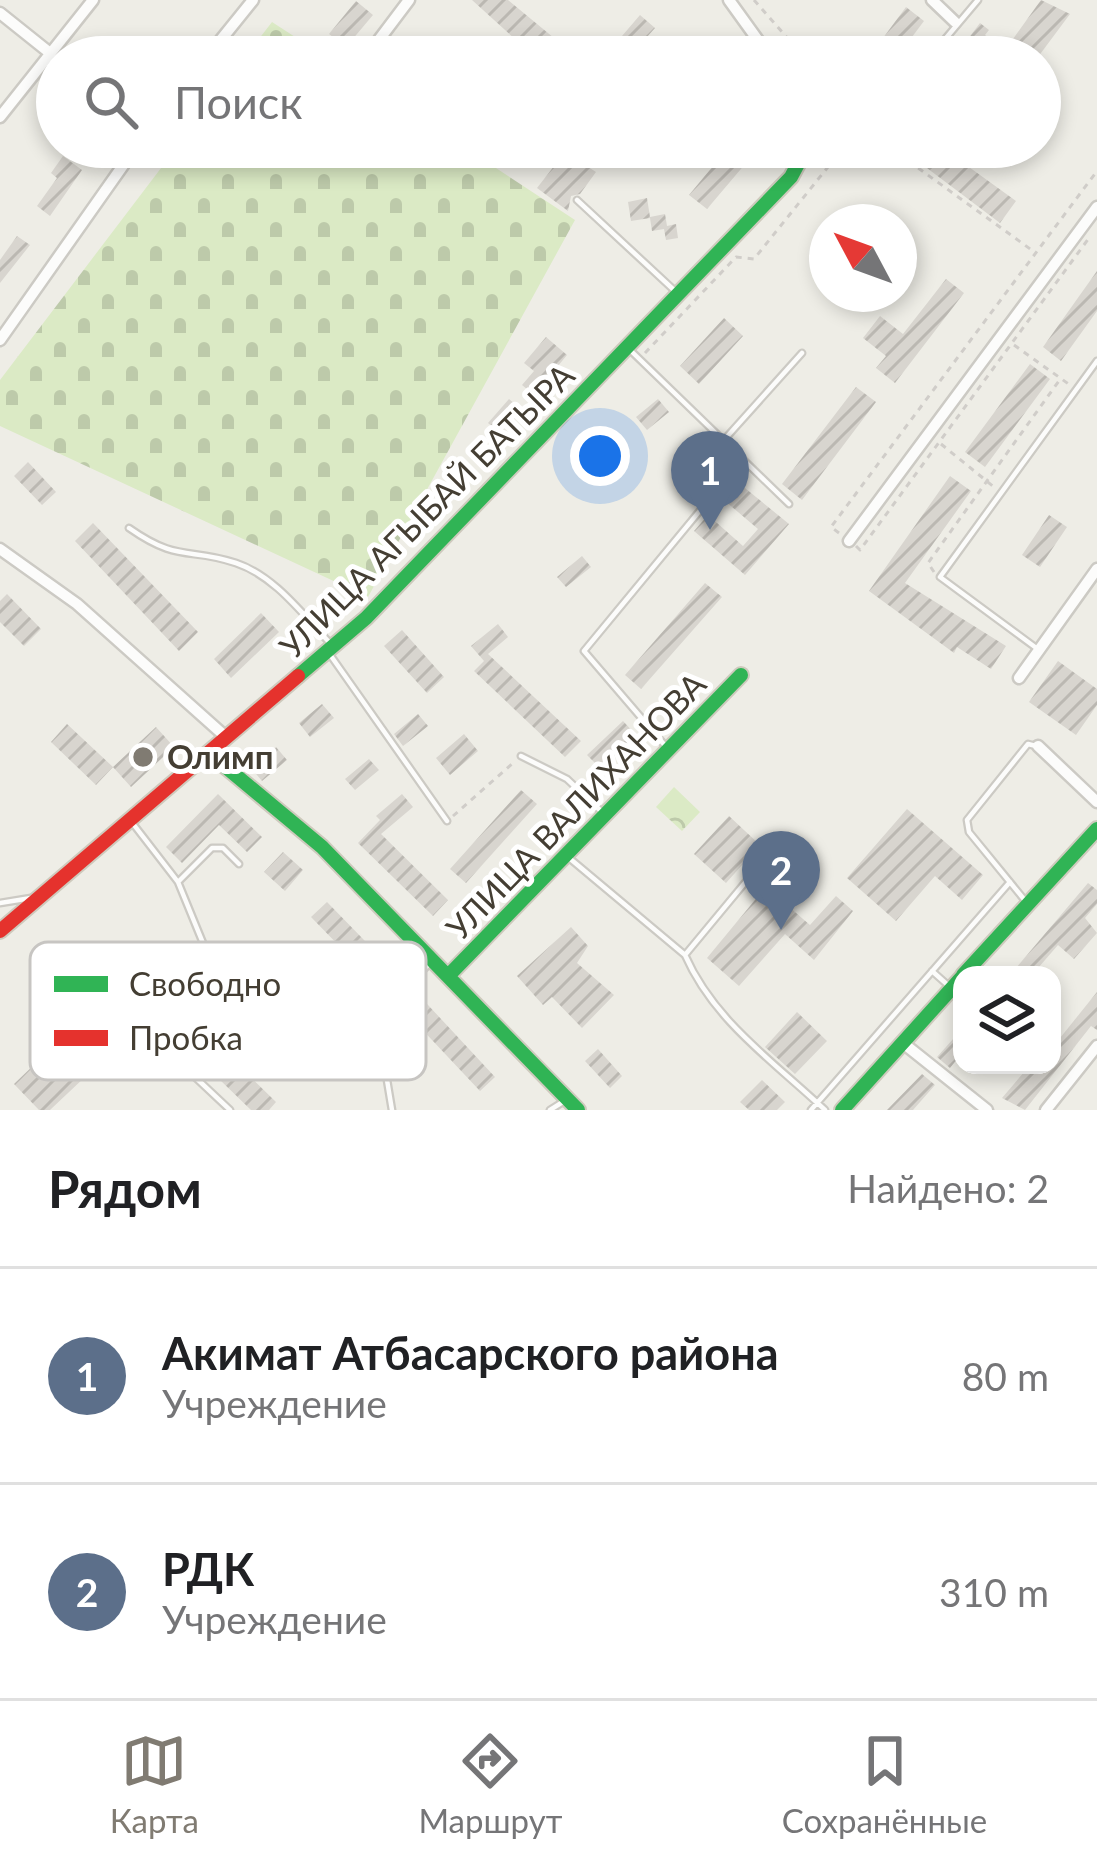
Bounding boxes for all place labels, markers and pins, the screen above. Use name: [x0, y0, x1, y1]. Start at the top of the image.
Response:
pin: 1: [671, 431, 749, 530]
place label: Олимп: [167, 736, 273, 776]
marker: Олимп: [130, 744, 156, 770]
pin: 2: [742, 831, 820, 930]

